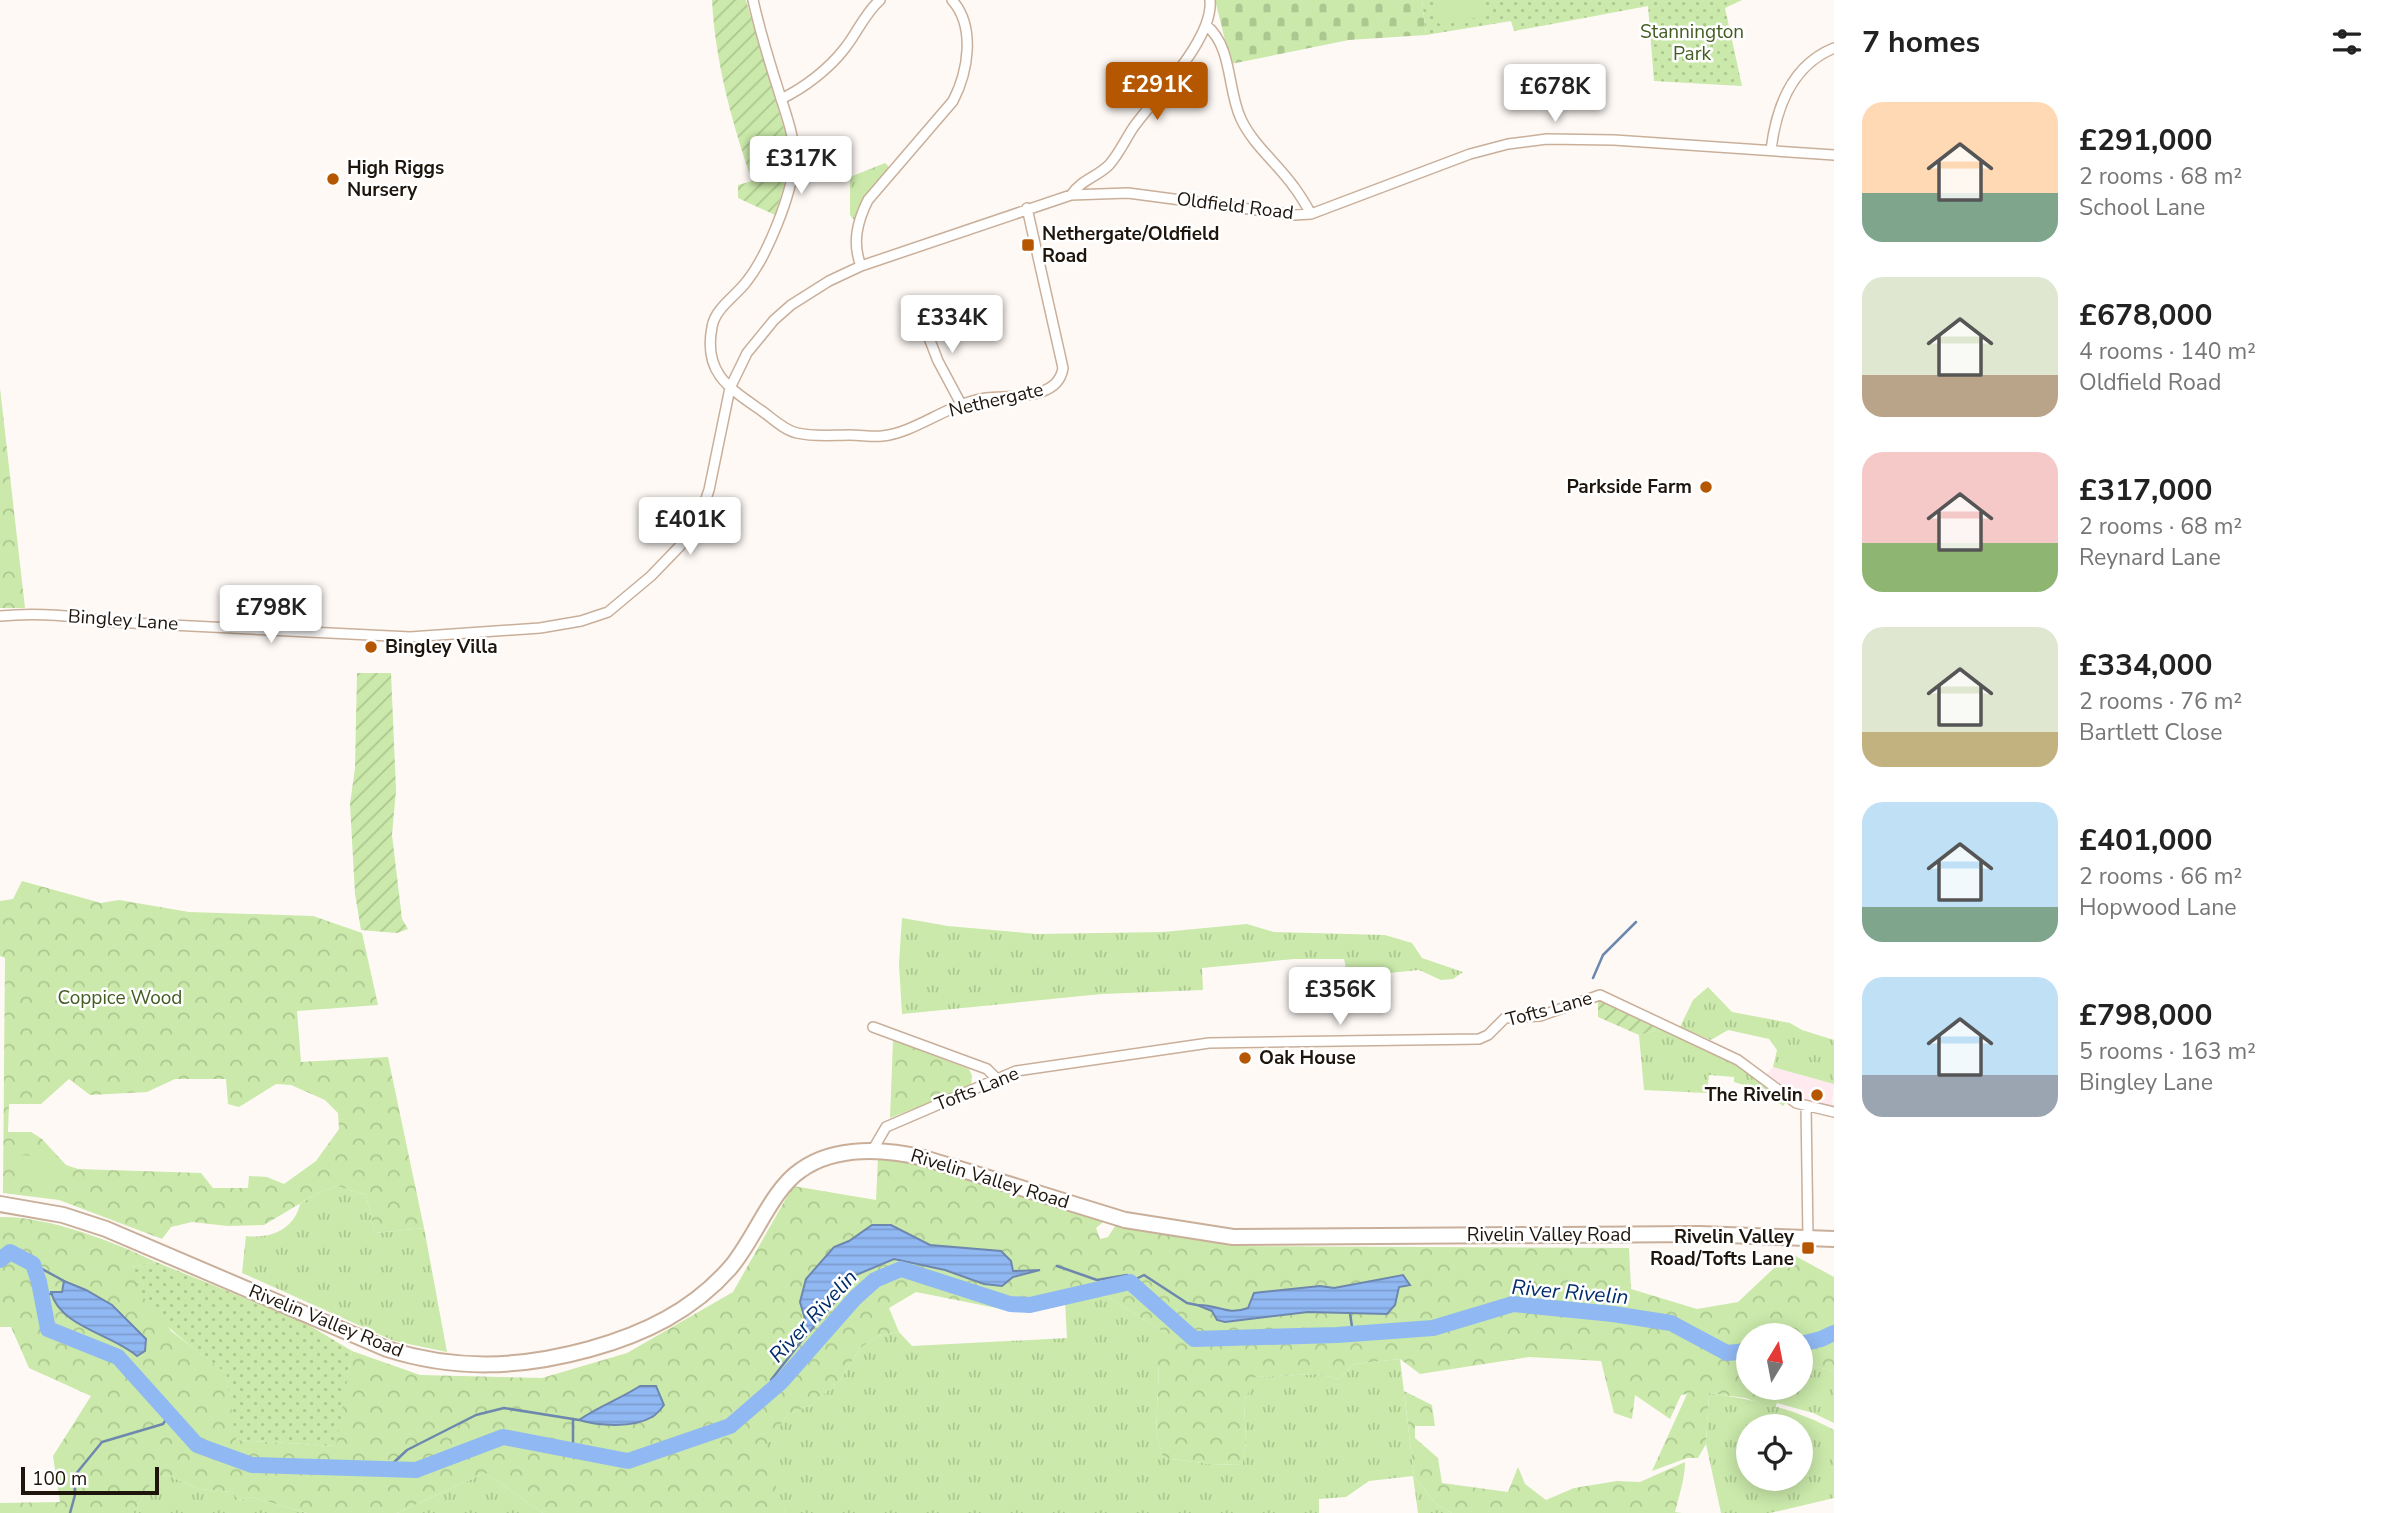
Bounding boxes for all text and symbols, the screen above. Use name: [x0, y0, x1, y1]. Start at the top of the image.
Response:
park label: Stannington Park: [1640, 19, 1744, 67]
text: 7 homes: [1862, 22, 1980, 63]
icon: filters: [2328, 23, 2366, 61]
pin: £291K: [1108, 62, 1206, 122]
pin: £678K: [1506, 64, 1604, 124]
text: £291K: [1122, 69, 1192, 100]
text: £678K: [1520, 71, 1590, 102]
text: £291,000: [2079, 120, 2212, 161]
icon: home: [1918, 130, 2002, 214]
pin: £317K: [752, 136, 850, 196]
text: £317K: [766, 143, 836, 174]
place label: High Riggs Nursery: [347, 155, 444, 203]
text: 2 rooms · 68 m²: [2079, 161, 2242, 192]
marker: High Riggs Nursery: [325, 171, 341, 187]
street label: Oldfield Road: [1175, 186, 1295, 226]
text: School Lane: [2079, 192, 2205, 223]
place label: Nethergate/Oldfield Road: [1042, 221, 1219, 269]
marker: Nethergate/Oldfield Road: [1020, 237, 1036, 253]
text: £678,000: [2079, 295, 2212, 336]
pin: £334K: [903, 296, 1001, 355]
text: £334K: [917, 302, 987, 333]
icon: home: [1918, 305, 2002, 389]
text: 4 rooms · 140 m²: [2079, 336, 2256, 367]
text: Oldfield Road: [2079, 367, 2221, 398]
street label: Nethergate: [946, 377, 1046, 423]
text: £317,000: [2079, 470, 2212, 511]
place label: Parkside Farm: [1566, 474, 1692, 500]
marker: Parkside Farm: [1698, 479, 1714, 495]
icon: home: [1918, 480, 2002, 564]
pin: £401K: [641, 498, 739, 557]
text: £401K: [655, 504, 725, 535]
text: 2 rooms · 68 m²: [2079, 511, 2242, 542]
text: Reynard Lane: [2079, 542, 2221, 573]
pin: £798K: [222, 586, 320, 645]
text: £798K: [236, 592, 306, 623]
street label: Bingley Lane: [67, 603, 179, 637]
place label: Bingley Villa: [385, 634, 498, 660]
marker: Bingley Villa: [363, 639, 379, 655]
text: £334,000: [2079, 645, 2212, 686]
icon: home: [1918, 655, 2002, 739]
text: 2 rooms · 76 m²: [2079, 686, 2242, 717]
text: Bartlett Close: [2079, 717, 2223, 748]
text: £401,000: [2079, 820, 2212, 861]
icon: home: [1918, 830, 2002, 914]
text: 2 rooms · 66 m²: [2079, 861, 2242, 892]
text: Hopwood Lane: [2079, 892, 2237, 923]
pin: £356K: [1291, 968, 1389, 1027]
text: £356K: [1305, 974, 1375, 1005]
park label: Coppice Wood: [58, 985, 182, 1011]
street label: Tofts Lane: [1503, 985, 1595, 1033]
text: £798,000: [2079, 995, 2212, 1036]
icon: home: [1918, 1005, 2002, 1089]
text: 5 rooms · 163 m²: [2079, 1036, 2256, 1067]
place label: Oak House: [1259, 1045, 1356, 1071]
marker: Oak House: [1237, 1050, 1253, 1066]
street label: Tofts Lane: [931, 1060, 1023, 1118]
text: Bingley Lane: [2079, 1067, 2213, 1098]
place label: The Rivelin: [1705, 1082, 1803, 1108]
marker: The Rivelin: [1809, 1087, 1825, 1103]
street label: Rivelin Valley Road: [907, 1142, 1073, 1216]
street label: Rivelin Valley Road: [1467, 1222, 1631, 1248]
place label: Rivelin Valley Road/Tofts Lane: [1650, 1224, 1795, 1272]
marker: Rivelin Valley Road/Tofts Lane: [1800, 1240, 1816, 1256]
water label: River Rivelin: [763, 1264, 863, 1368]
water label: River Rivelin: [1510, 1273, 1630, 1311]
street label: Rivelin Valley Road: [245, 1278, 407, 1364]
north arrow: [1736, 1323, 1813, 1400]
map controls: [1736, 1323, 1813, 1491]
button: locate: [1736, 1414, 1813, 1491]
scale bar: [21, 1464, 159, 1496]
text: 100 m: [32, 1466, 87, 1492]

